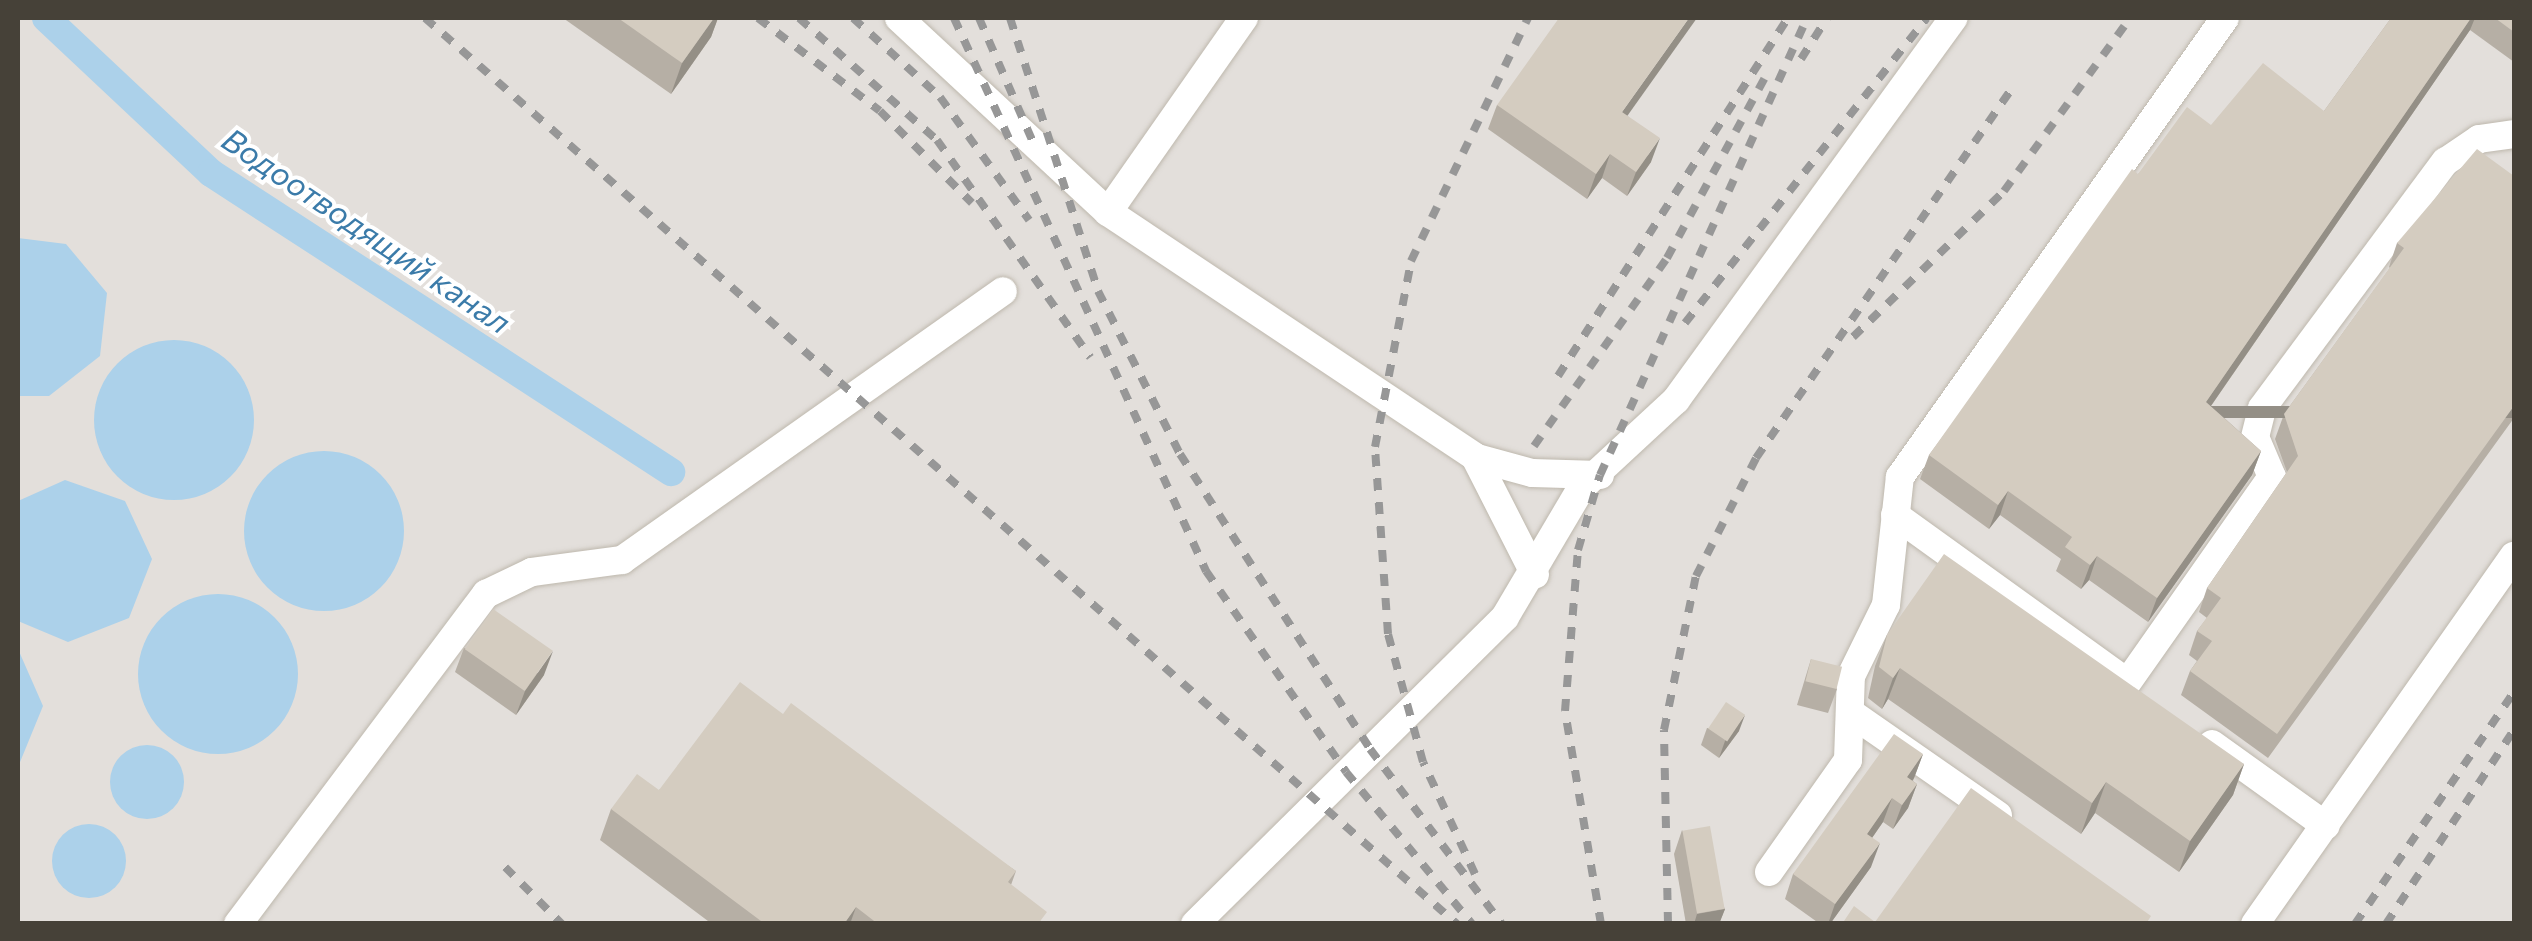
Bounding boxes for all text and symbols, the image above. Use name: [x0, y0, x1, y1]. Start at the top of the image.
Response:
water label: Водоотводящий канал: [216, 119, 518, 341]

